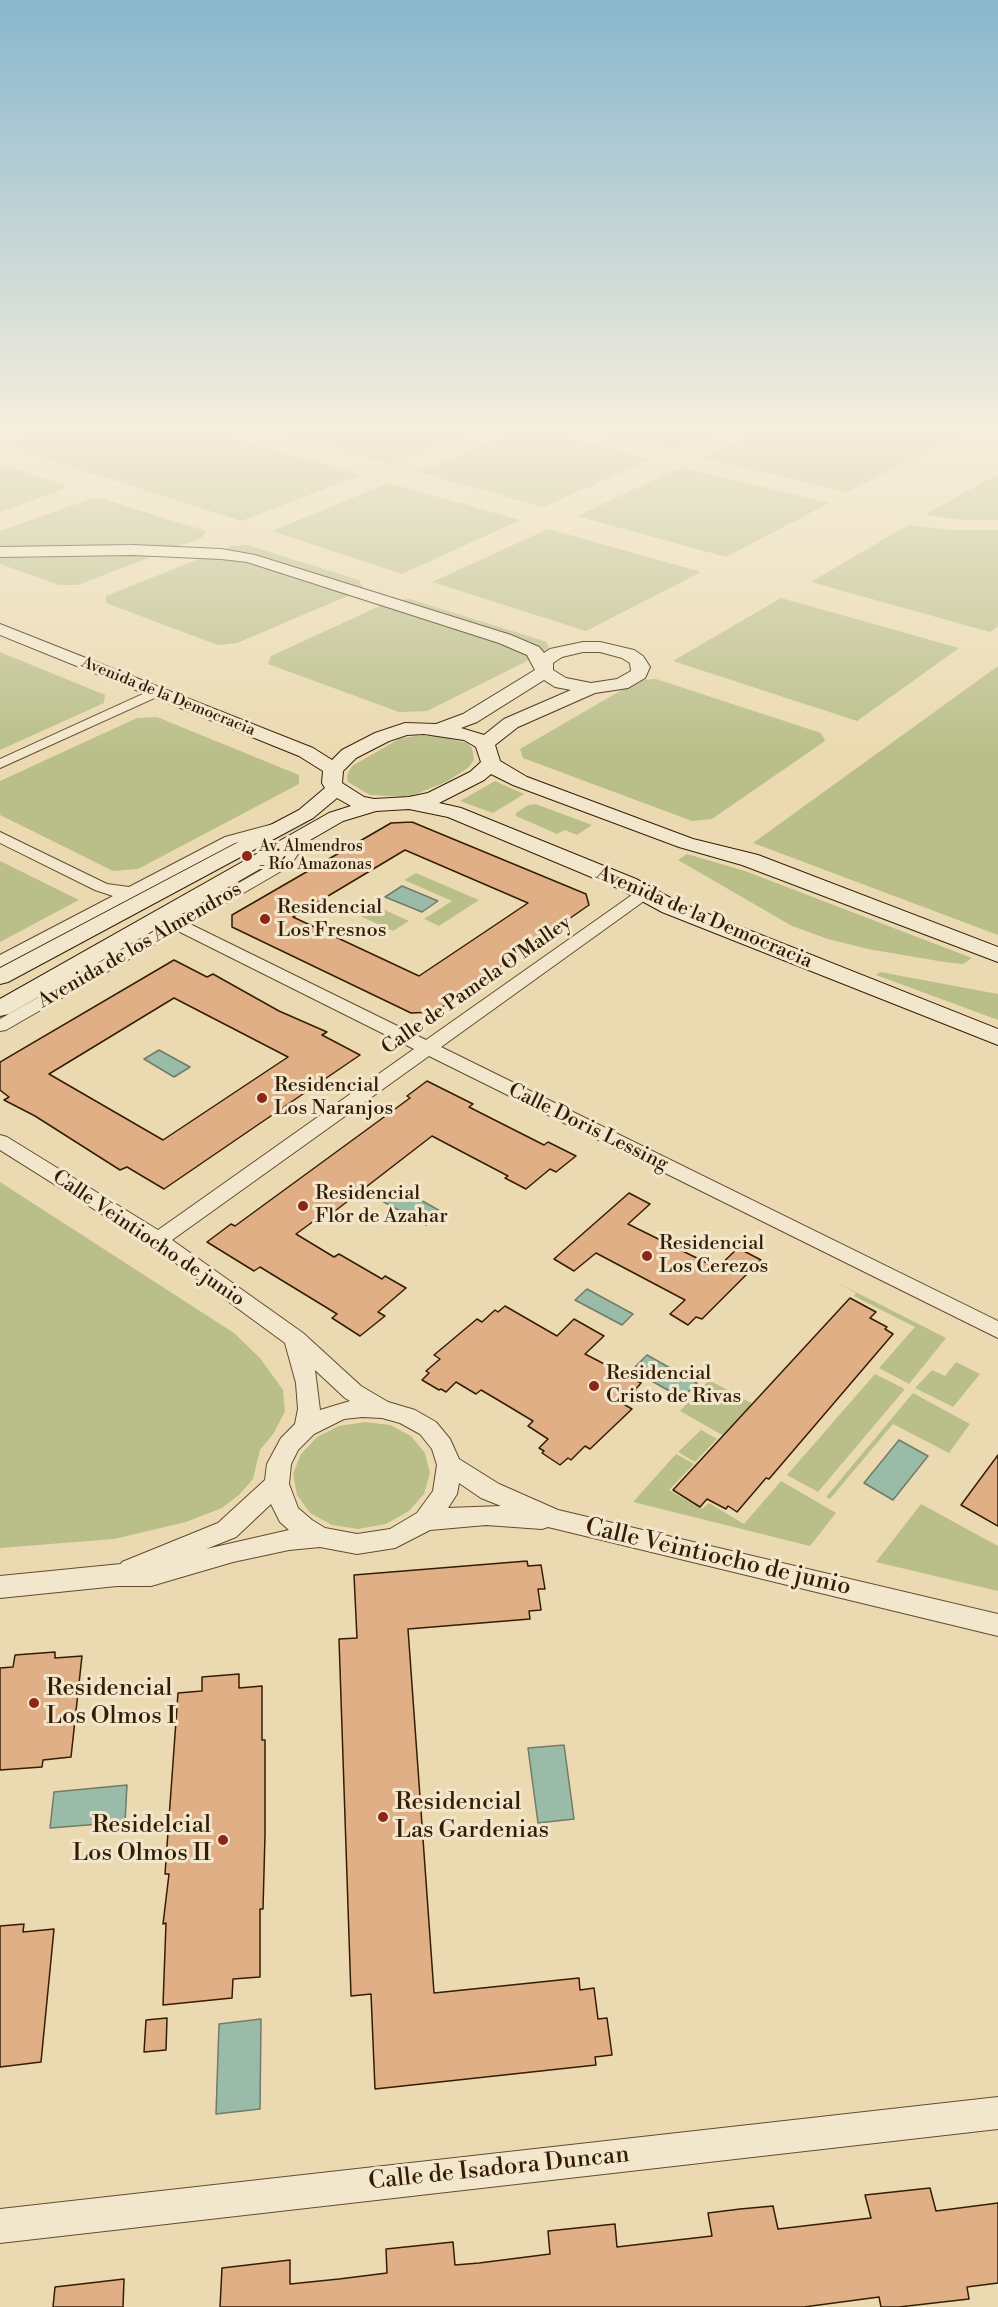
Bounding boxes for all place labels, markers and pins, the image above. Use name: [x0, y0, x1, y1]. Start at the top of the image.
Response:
place label: Av. Almendros - Río Amazonas: [259, 837, 372, 875]
marker: Av. Almendros - Río Amazonas: [240, 849, 254, 863]
place label: Residencial Los Fresnos: [277, 896, 387, 943]
marker: Residencial Los Fresnos: [258, 912, 272, 926]
place label: Residencial Los Naranjos: [274, 1074, 393, 1121]
marker: Residencial Los Naranjos: [255, 1091, 269, 1105]
place label: Residencial Flor de Azahar: [315, 1182, 448, 1229]
marker: Residencial Flor de Azahar: [296, 1199, 310, 1213]
place label: Residencial Los Cerezos: [659, 1232, 768, 1279]
marker: Residencial Los Cerezos: [640, 1249, 654, 1263]
place label: Residencial Cristo de Rivas: [606, 1362, 741, 1409]
marker: Residencial Cristo de Rivas: [587, 1379, 601, 1393]
place label: Residencial Los Olmos I: [46, 1675, 176, 1731]
marker: Residencial Los Olmos I: [27, 1696, 41, 1710]
place label: Residencial Las Gardenias: [395, 1789, 549, 1845]
marker: Residencial Las Gardenias: [376, 1810, 390, 1824]
place label: Residelcial Los Olmos II: [72, 1812, 211, 1868]
marker: Residelcial Los Olmos II: [216, 1833, 230, 1847]

